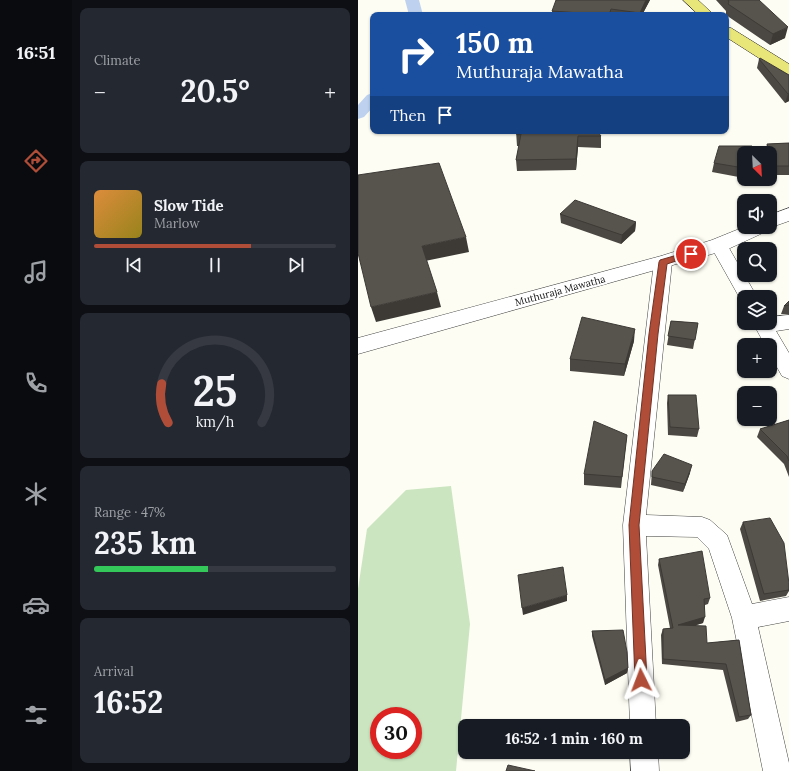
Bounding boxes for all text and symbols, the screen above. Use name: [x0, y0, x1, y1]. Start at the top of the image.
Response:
text: 150 m: [456, 25, 533, 61]
icon: right: [390, 28, 442, 80]
text: 16:51: [16, 41, 56, 64]
text: Climate: [94, 52, 141, 69]
text: Muthuraja Mawatha: [456, 60, 623, 83]
text: 20.5°: [180, 72, 250, 110]
text: −: [94, 78, 106, 106]
text: +: [324, 78, 336, 106]
icon: arrive: [434, 104, 456, 126]
text: Then: [390, 106, 426, 125]
north arrow: [737, 146, 777, 186]
map controls: [737, 146, 777, 426]
icon: directions: [22, 147, 50, 175]
button: sound: [737, 194, 777, 234]
text: Slow Tide: [154, 196, 224, 215]
text: Marlow: [154, 215, 200, 232]
pin: [674, 237, 708, 271]
button: search: [737, 242, 777, 282]
icon: arrive: [680, 243, 702, 265]
icon: previous: [123, 254, 145, 276]
icon: pause: [204, 254, 226, 276]
icon: next: [285, 254, 307, 276]
icon: music: [22, 258, 50, 286]
street label: Muthuraja Mawatha: [514, 272, 607, 309]
button: layers: [737, 290, 777, 330]
button: +: [737, 338, 777, 378]
text: 25: [193, 364, 237, 417]
icon: phone: [22, 369, 50, 397]
button: −: [737, 386, 777, 426]
text: km/h: [196, 413, 235, 432]
icon: climate: [22, 480, 50, 508]
text: Range · 47%: [94, 504, 165, 521]
text: 235 km: [94, 524, 196, 562]
icon: car: [22, 591, 50, 619]
position arrow: [620, 659, 662, 701]
text: Arrival: [94, 663, 134, 680]
text: 16:52: [94, 683, 163, 721]
icon: filters: [22, 701, 50, 729]
speed limit sign: 30: [370, 707, 422, 759]
text: 16:52 · 1 min · 160 m: [505, 729, 643, 748]

